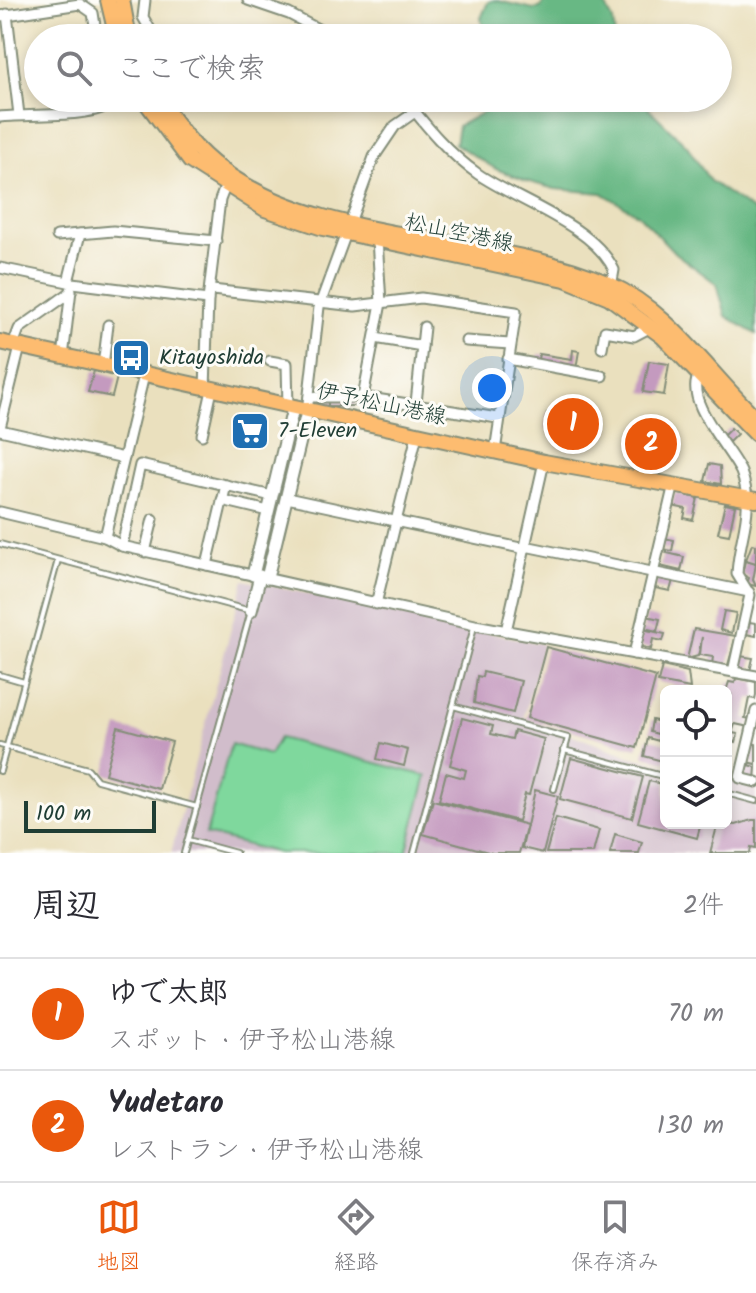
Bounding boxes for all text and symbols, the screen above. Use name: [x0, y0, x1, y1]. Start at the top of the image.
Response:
search box: [24, 24, 732, 112]
icon: search: [52, 46, 96, 90]
text: ここで検索: [116, 46, 266, 94]
street label: 松山空港線: [402, 205, 516, 263]
bus stop icon: Kitayoshida: [110, 337, 152, 379]
place label: Kitayoshida: [159, 341, 264, 376]
your location: [472, 368, 512, 408]
street label: 伊予松山港線: [313, 374, 449, 436]
pin: 1: [547, 394, 599, 454]
supermarket icon: 7-Eleven: [229, 410, 271, 452]
place label: 7-Eleven: [278, 414, 357, 449]
pin: 2: [625, 414, 677, 474]
map controls: [660, 685, 732, 829]
button: locate: [660, 685, 732, 757]
button: layers: [660, 757, 732, 829]
scale bar: [24, 797, 156, 833]
text: 100 m: [36, 797, 91, 832]
text: 周辺: [32, 880, 100, 934]
text: 2件: [683, 885, 724, 927]
text: ゆで太郎: [108, 970, 228, 1018]
text: 1: [54, 993, 62, 1035]
text: 70 m: [668, 993, 724, 1035]
text: スポット · 伊予松山港線: [108, 1020, 395, 1062]
text: Yudetaro: [108, 1080, 224, 1128]
text: 2: [50, 1105, 66, 1147]
text: 130 m: [657, 1105, 724, 1147]
text: レストラン · 伊予松山港線: [108, 1130, 423, 1172]
tab: 地図: [97, 1195, 141, 1281]
tab: 経路: [334, 1195, 378, 1281]
tab: 保存済み: [571, 1195, 659, 1281]

